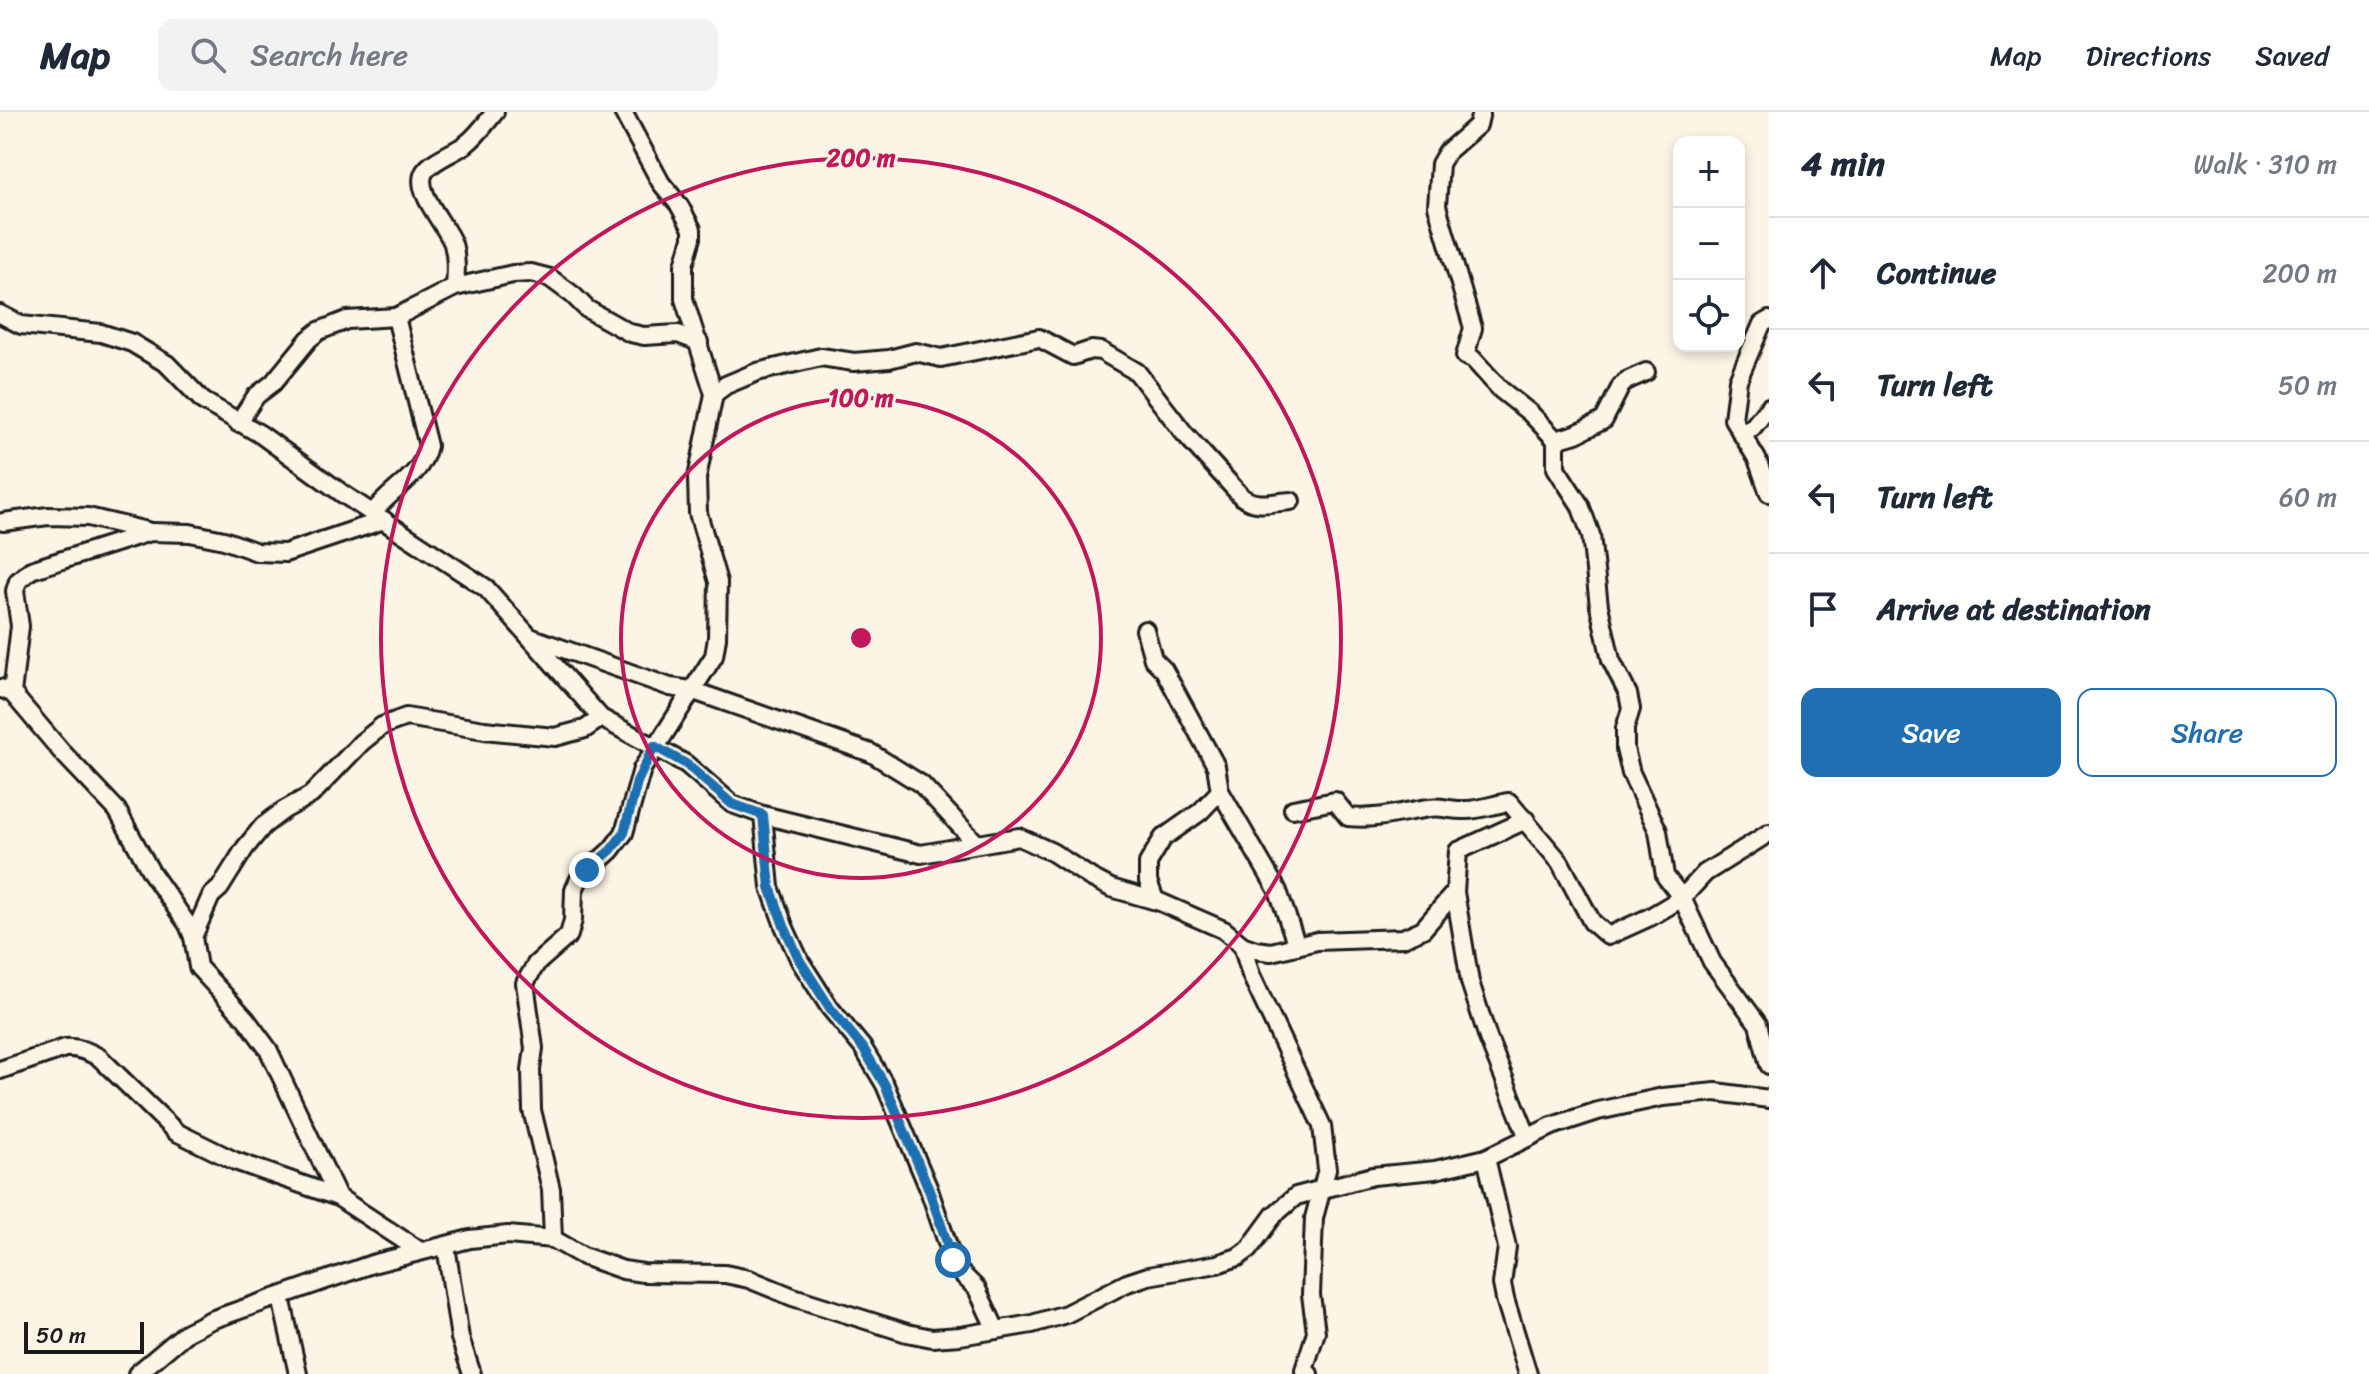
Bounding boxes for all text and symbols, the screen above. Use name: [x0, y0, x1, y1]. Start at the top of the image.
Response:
search box: [158, 19, 718, 91]
text: Map: [40, 22, 110, 89]
text: Search here: [250, 28, 408, 82]
text: Map: [1990, 31, 2042, 80]
text: Directions: [2086, 31, 2211, 80]
text: Saved: [2255, 31, 2329, 80]
icon: search: [186, 33, 230, 77]
text: 4 min: [1801, 134, 1885, 194]
map controls: [1673, 136, 1745, 352]
button: +: [1673, 136, 1745, 208]
text: 200 m: [826, 137, 896, 179]
text: Walk · 310 m: [2194, 141, 2337, 187]
button: −: [1673, 208, 1745, 280]
text: Continue: [1877, 246, 1996, 300]
text: 200 m: [2262, 250, 2337, 296]
icon: ahead: [1801, 251, 1845, 295]
button: locate: [1673, 280, 1745, 352]
text: Turn left: [1877, 358, 1993, 412]
text: 50 m: [2278, 362, 2337, 408]
icon: left: [1801, 363, 1845, 407]
text: 100 m: [828, 377, 894, 419]
text: Turn left: [1877, 470, 1993, 524]
text: 60 m: [2279, 474, 2337, 520]
icon: left: [1801, 475, 1845, 519]
text: Arrive at destination: [1877, 582, 2151, 636]
icon: arrive: [1801, 587, 1845, 631]
centre of rings: [847, 624, 875, 652]
button: Save: [1801, 688, 2061, 777]
button: Share: [2077, 688, 2337, 777]
route end: [569, 852, 605, 888]
route start: [935, 1242, 971, 1278]
text: 50 m: [36, 1316, 86, 1355]
scale bar: [24, 1318, 144, 1354]

